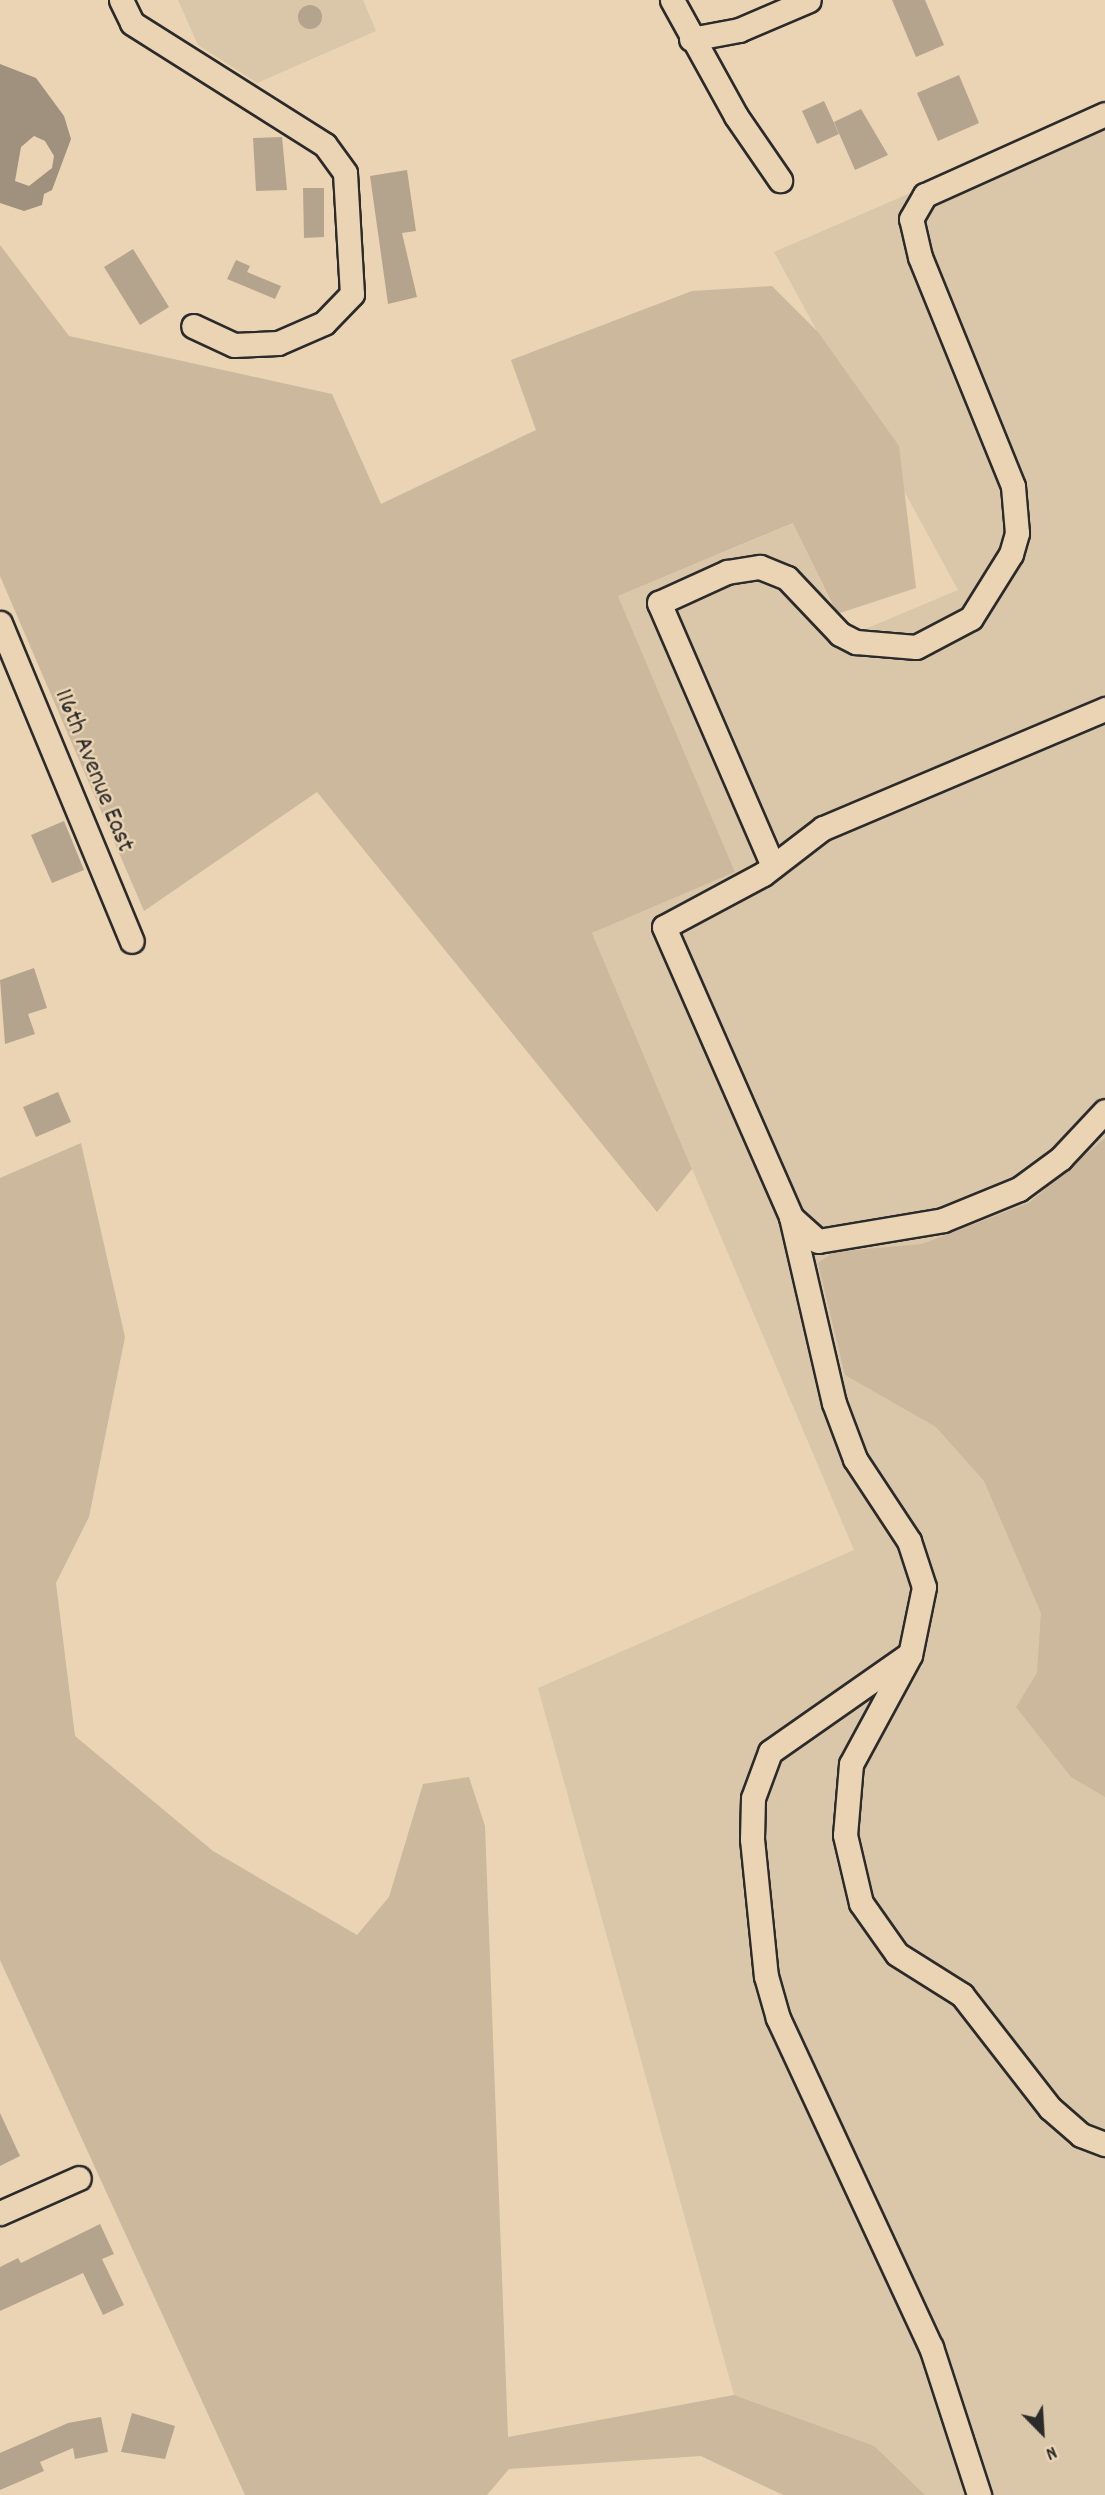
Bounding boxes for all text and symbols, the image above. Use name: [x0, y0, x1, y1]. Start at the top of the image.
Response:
street label: 116th Avenue East: [46, 685, 140, 857]
north arrow: [1007, 2397, 1077, 2467]
text: N: [1041, 2437, 1061, 2466]

